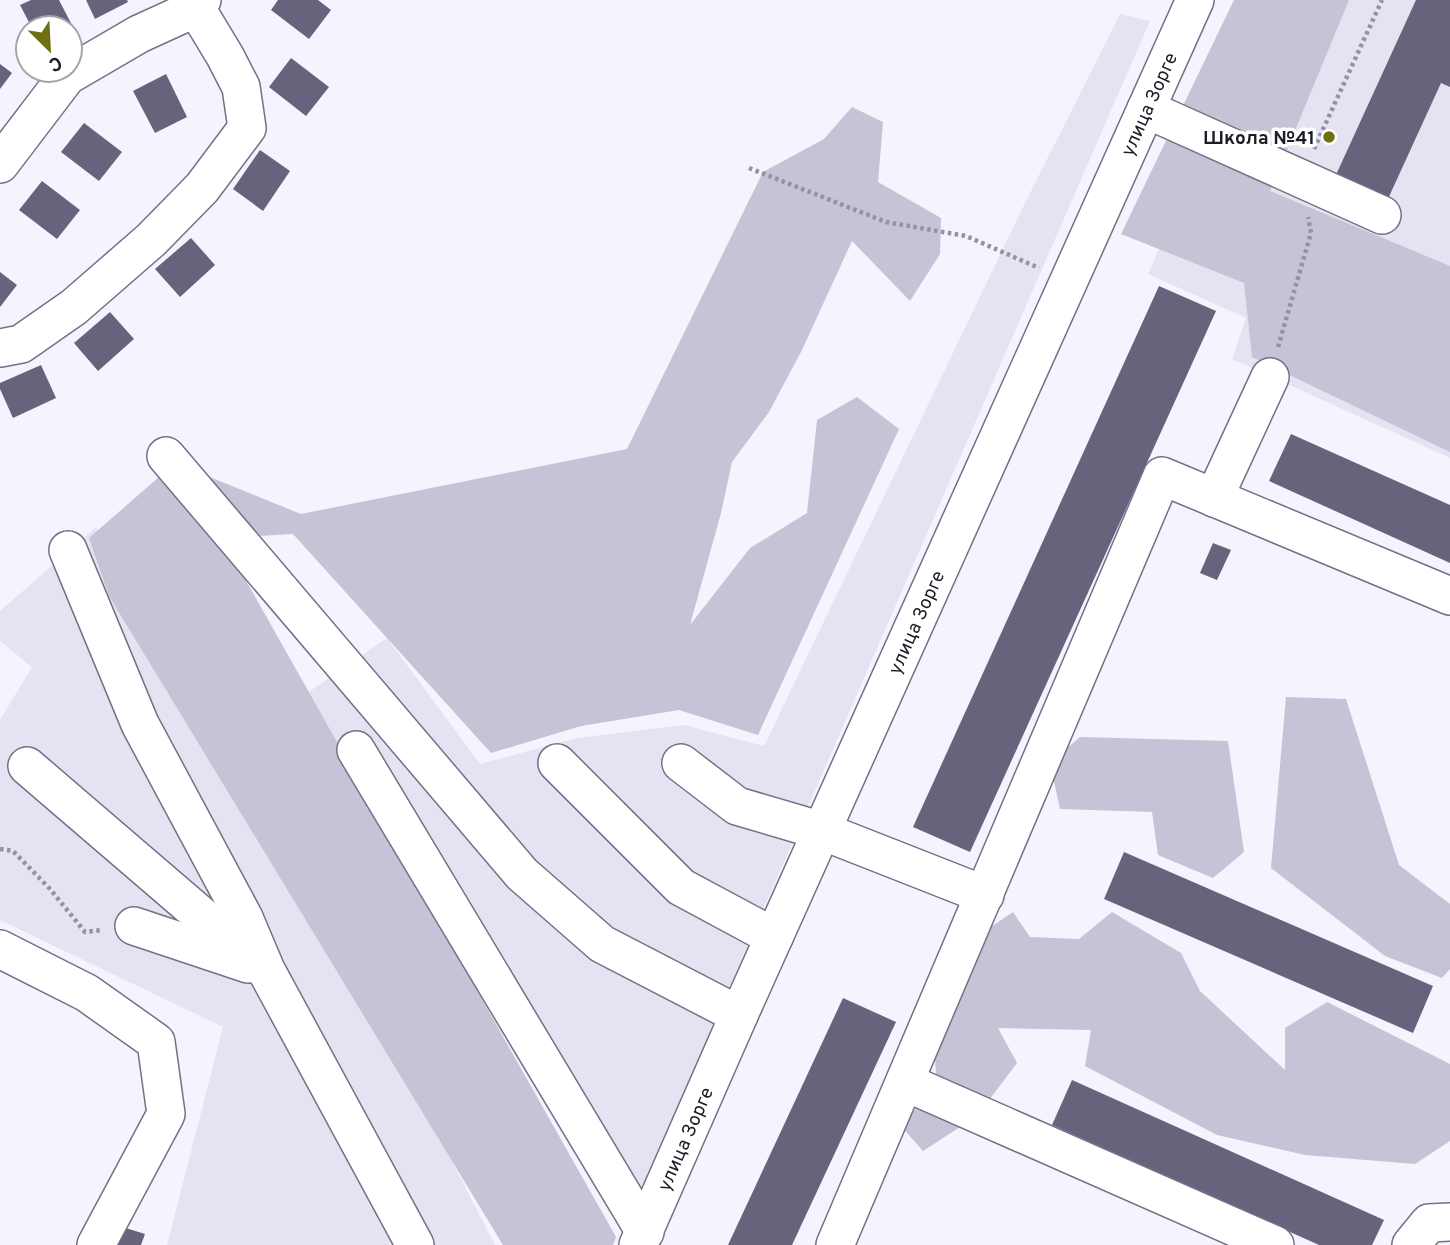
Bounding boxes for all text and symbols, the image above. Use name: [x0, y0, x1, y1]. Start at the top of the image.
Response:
north arrow: [14, 14, 84, 84]
text: С: [45, 49, 66, 76]
street label: улица Зорге: [1116, 49, 1184, 160]
place label: Школа №41: [1203, 127, 1315, 151]
marker: Школа №41: [1321, 129, 1337, 145]
street label: улица Зорге: [884, 567, 951, 678]
street label: улица Зорге: [653, 1084, 720, 1195]

